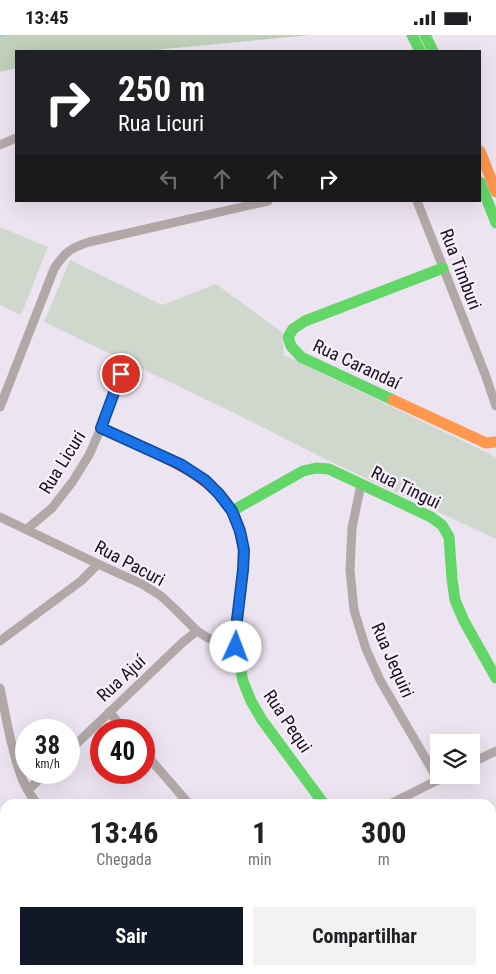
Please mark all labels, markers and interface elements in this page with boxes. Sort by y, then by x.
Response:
text: 13:45 [25,6,69,29]
text: 250 m [118,69,205,110]
icon: right [35,70,100,135]
text: Rua Licuri [118,111,204,136]
icon: left [155,165,183,193]
icon: ahead [208,165,236,193]
icon: ahead [261,165,289,193]
icon: right [314,165,342,193]
street label: Rua Timburi [436,226,486,312]
street label: Rua Carandaí [310,335,405,394]
pin [100,353,142,395]
icon: arrive [107,360,135,388]
street label: Rua Licuri [34,427,90,497]
street label: Rua Tingui [368,461,444,513]
street label: Rua Pacuri [91,536,169,590]
street label: Rua Jequiri [367,619,419,701]
position arrow [209,620,261,672]
street label: Rua Ajuí [92,650,150,706]
street label: Rua Pequi [259,686,317,756]
speed limit sign: 40 [90,719,155,784]
text: 38 [35,731,60,760]
map controls [430,734,480,784]
button: layers [430,734,480,784]
text: km/h [35,757,60,771]
text: 13:46 [90,815,158,850]
text: 1 [252,815,267,850]
text: 300 [361,815,406,850]
text: Chegada [96,850,152,869]
text: min [248,850,271,869]
text: m [378,850,390,869]
button: Sair [20,907,243,965]
button: Compartilhar [253,907,476,965]

